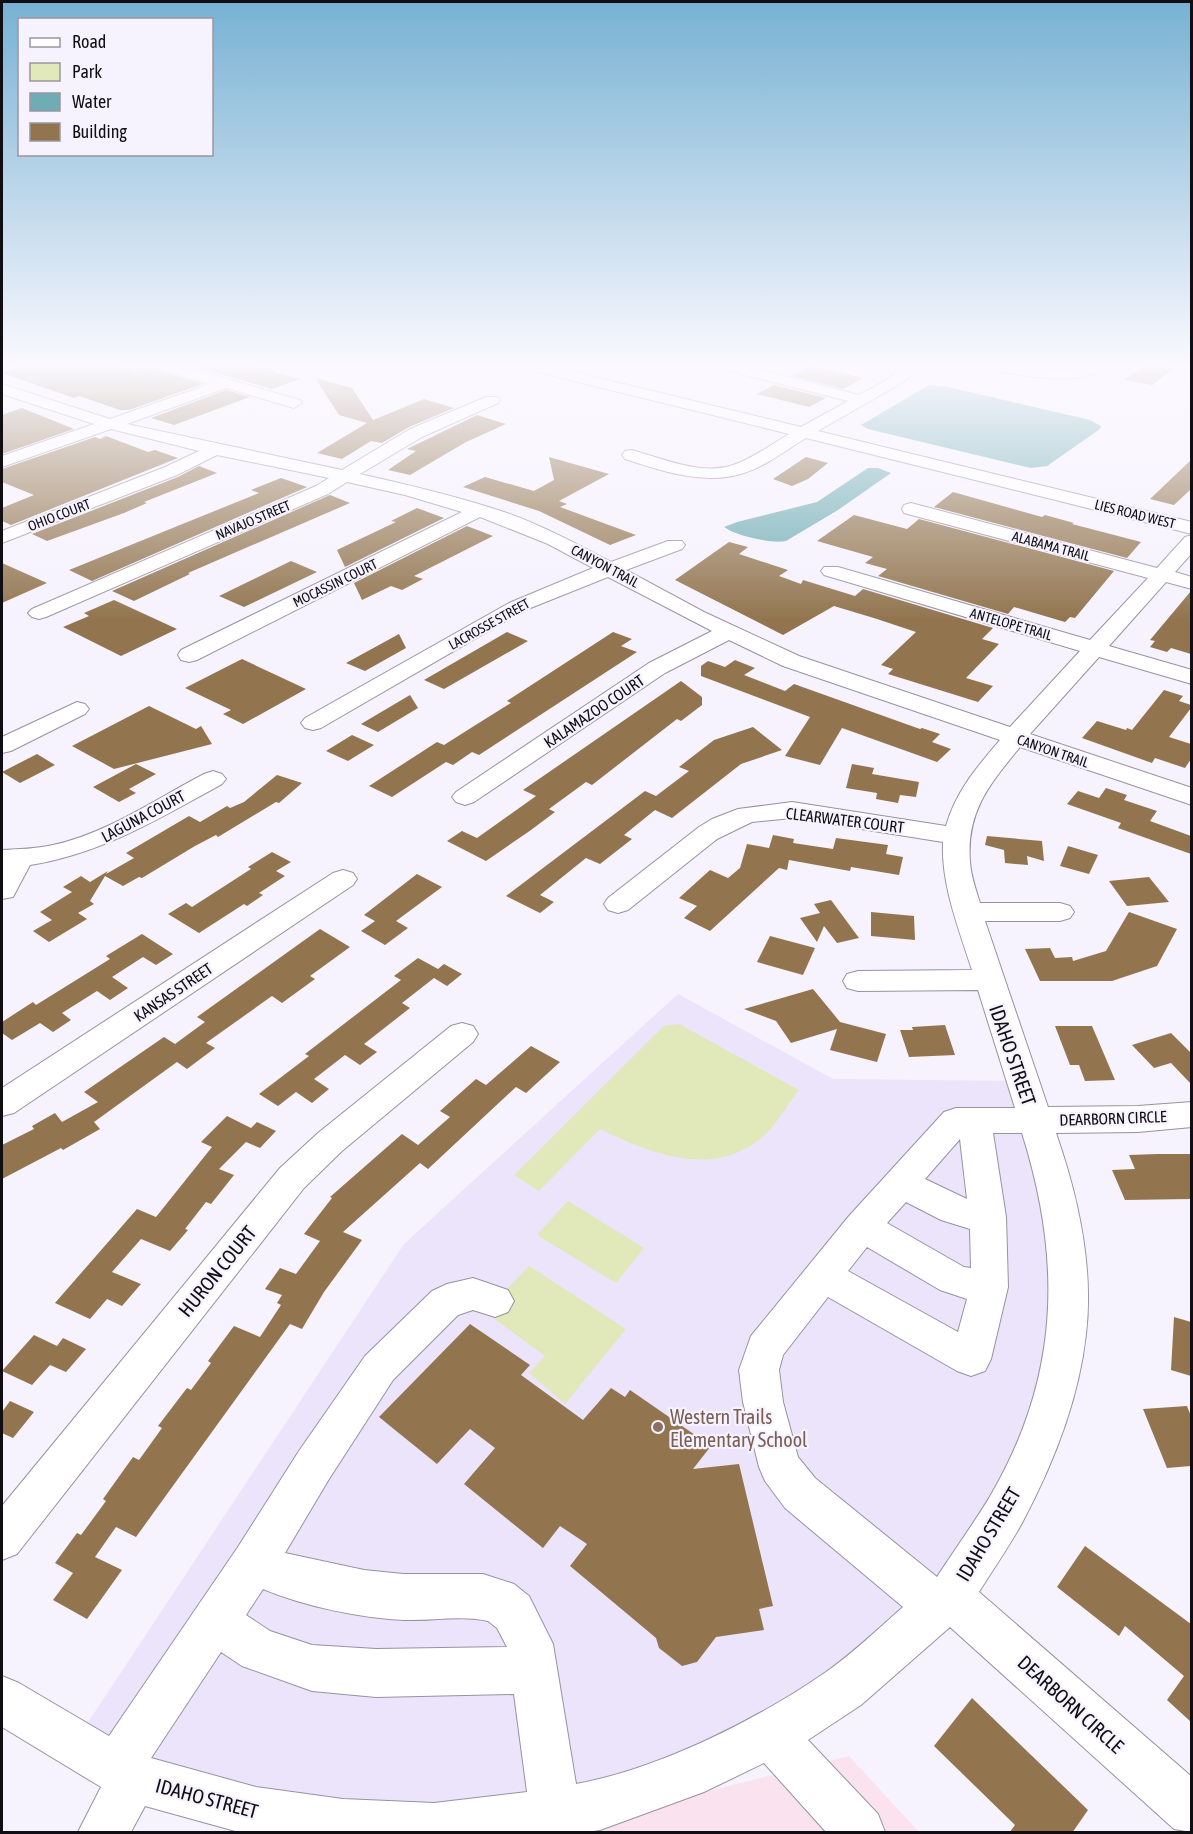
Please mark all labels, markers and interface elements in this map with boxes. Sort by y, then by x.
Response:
legend [18,18,213,156]
text: Road [72,31,106,52]
text: Park [72,61,102,82]
text: Water [72,91,112,112]
text: Building [72,121,127,142]
street label: OHIO COURT [26,496,92,534]
street label: LIES ROAD WEST [1093,496,1177,532]
street label: NAVAJO STREET [213,497,293,543]
street label: ALABAMA TRAIL [1010,528,1092,564]
street label: CANYON TRAIL [568,541,642,591]
street label: MOCASSIN COURT [290,556,380,610]
street label: LACROSSE STREET [446,595,532,653]
street label: ANTELOPE TRAIL [968,605,1054,643]
street label: KALAMAZOO COURT [540,671,648,751]
street label: CANYON TRAIL [1015,731,1091,771]
street label: LAGUNA COURT [98,786,188,846]
street label: CLEARWATER COURT [785,804,905,836]
street label: KANSAS STREET [130,959,216,1025]
street label: IDAHO STREET [985,1002,1041,1109]
street label: DEARBORN CIRCLE [1059,1107,1167,1129]
street label: HURON COURT [173,1221,261,1321]
place label: Western Trails Elementary School [670,1405,808,1451]
marker: Western Trails Elementary School [651,1420,665,1434]
street label: IDAHO STREET [951,1483,1025,1585]
street label: DEARBORN CIRCLE [1013,1650,1129,1758]
street label: IDAHO STREET [153,1773,261,1823]

